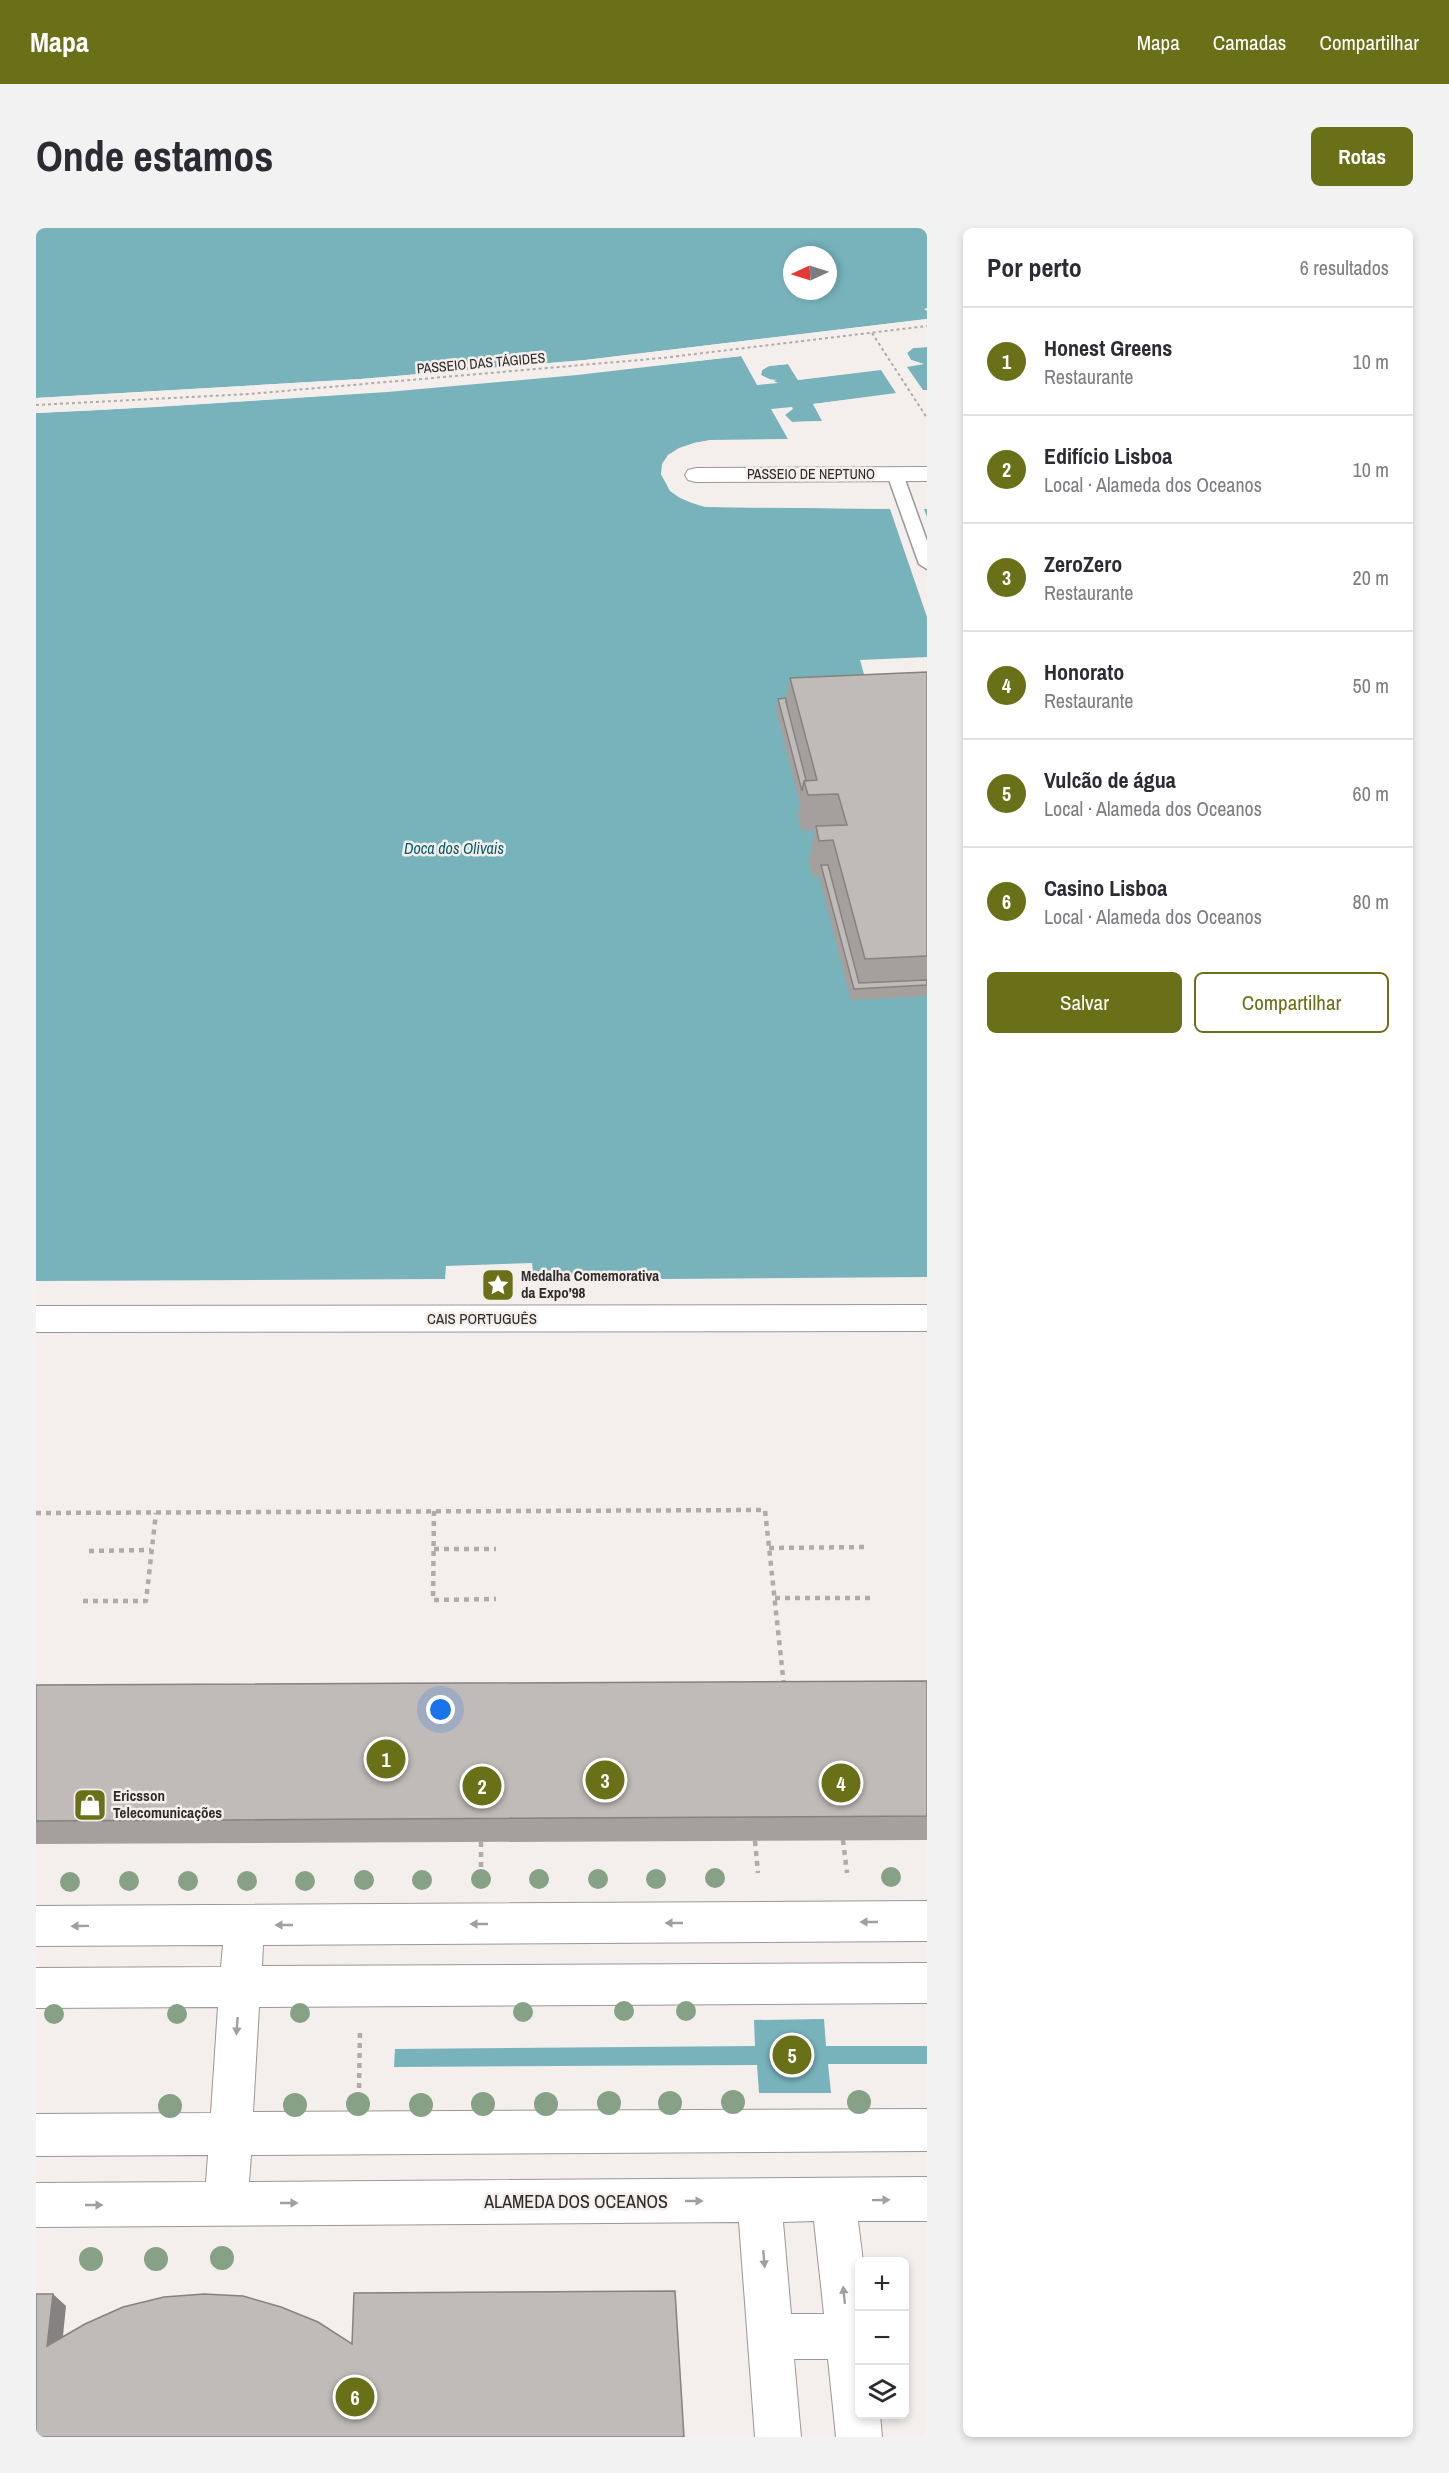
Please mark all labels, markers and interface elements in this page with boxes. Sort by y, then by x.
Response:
text: Mapa [30,23,89,61]
text: Mapa [1137,28,1180,57]
text: Camadas [1213,28,1286,57]
text: Compartilhar [1319,28,1419,57]
button: Rotas [1311,127,1413,186]
text: Onde estamos [36,128,273,184]
north arrow [783,246,837,300]
text: Por perto [987,250,1082,285]
text: 6 resultados [1300,254,1389,281]
text: Honest Greens [1044,333,1172,363]
street label: PASSEIO DAS TÁGIDES [416,348,546,378]
text: 1 [1002,348,1011,375]
text: 10 m [1353,348,1389,375]
text: Restaurante [1044,363,1133,390]
text: Edifício Lisboa [1044,441,1172,471]
text: 2 [1002,456,1011,483]
text: 10 m [1353,456,1389,483]
street label: PASSEIO DE NEPTUNO [747,465,875,483]
text: Local · Alameda dos Oceanos [1044,471,1262,498]
text: ZeroZero [1044,549,1122,579]
text: 3 [1002,564,1011,591]
text: 20 m [1353,564,1389,591]
text: Restaurante [1044,579,1133,606]
text: Honorato [1044,657,1124,687]
text: 4 [1002,672,1011,699]
text: 50 m [1353,672,1389,699]
text: Restaurante [1044,687,1133,714]
text: Vulcão de água [1044,765,1176,795]
text: 5 [1002,780,1011,807]
text: 60 m [1353,780,1389,807]
text: Local · Alameda dos Oceanos [1044,795,1262,822]
water label: Doca dos Olivais [404,837,504,859]
text: Casino Lisboa [1044,873,1167,903]
text: 6 [1002,888,1011,915]
text: 80 m [1353,888,1389,915]
text: Local · Alameda dos Oceanos [1044,903,1262,930]
button: Salvar [987,972,1182,1033]
button: Compartilhar [1194,972,1389,1033]
place label: Medalha Comemorativa da Expo'98 [521,1265,659,1303]
place icon: Medalha Comemorativa da Expo'98 [480,1267,516,1303]
street label: CAIS PORTUGUÊS [427,1308,537,1329]
your location [426,1695,455,1724]
pin: 1 [366,1736,406,1781]
pin: 3 [586,1758,624,1802]
pin: 4 [822,1760,860,1806]
pin: 2 [462,1764,502,1808]
place label: Ericsson Telecomunicações [113,1785,222,1823]
shop icon: Ericsson Telecomunicações [72,1787,108,1823]
one-way arrow [859,1917,878,1926]
one-way arrow [664,1918,683,1928]
one-way arrow [469,1919,488,1929]
one-way arrow [274,1920,293,1930]
one-way arrow [70,1921,89,1931]
one-way arrow [233,2016,242,2035]
pin: 5 [772,2032,812,2078]
street label: ALAMEDA DOS OCEANOS [483,2189,668,2214]
one-way arrow [871,2195,890,2205]
one-way arrow [685,2196,704,2206]
one-way arrow [280,2199,299,2208]
one-way arrow [85,2200,104,2210]
one-way arrow [759,2250,769,2269]
map controls [855,2257,909,2419]
button: + [855,2257,909,2311]
one-way arrow [839,2286,849,2305]
button: − [855,2311,909,2365]
button: layers [855,2365,909,2419]
pin: 6 [336,2374,374,2420]

